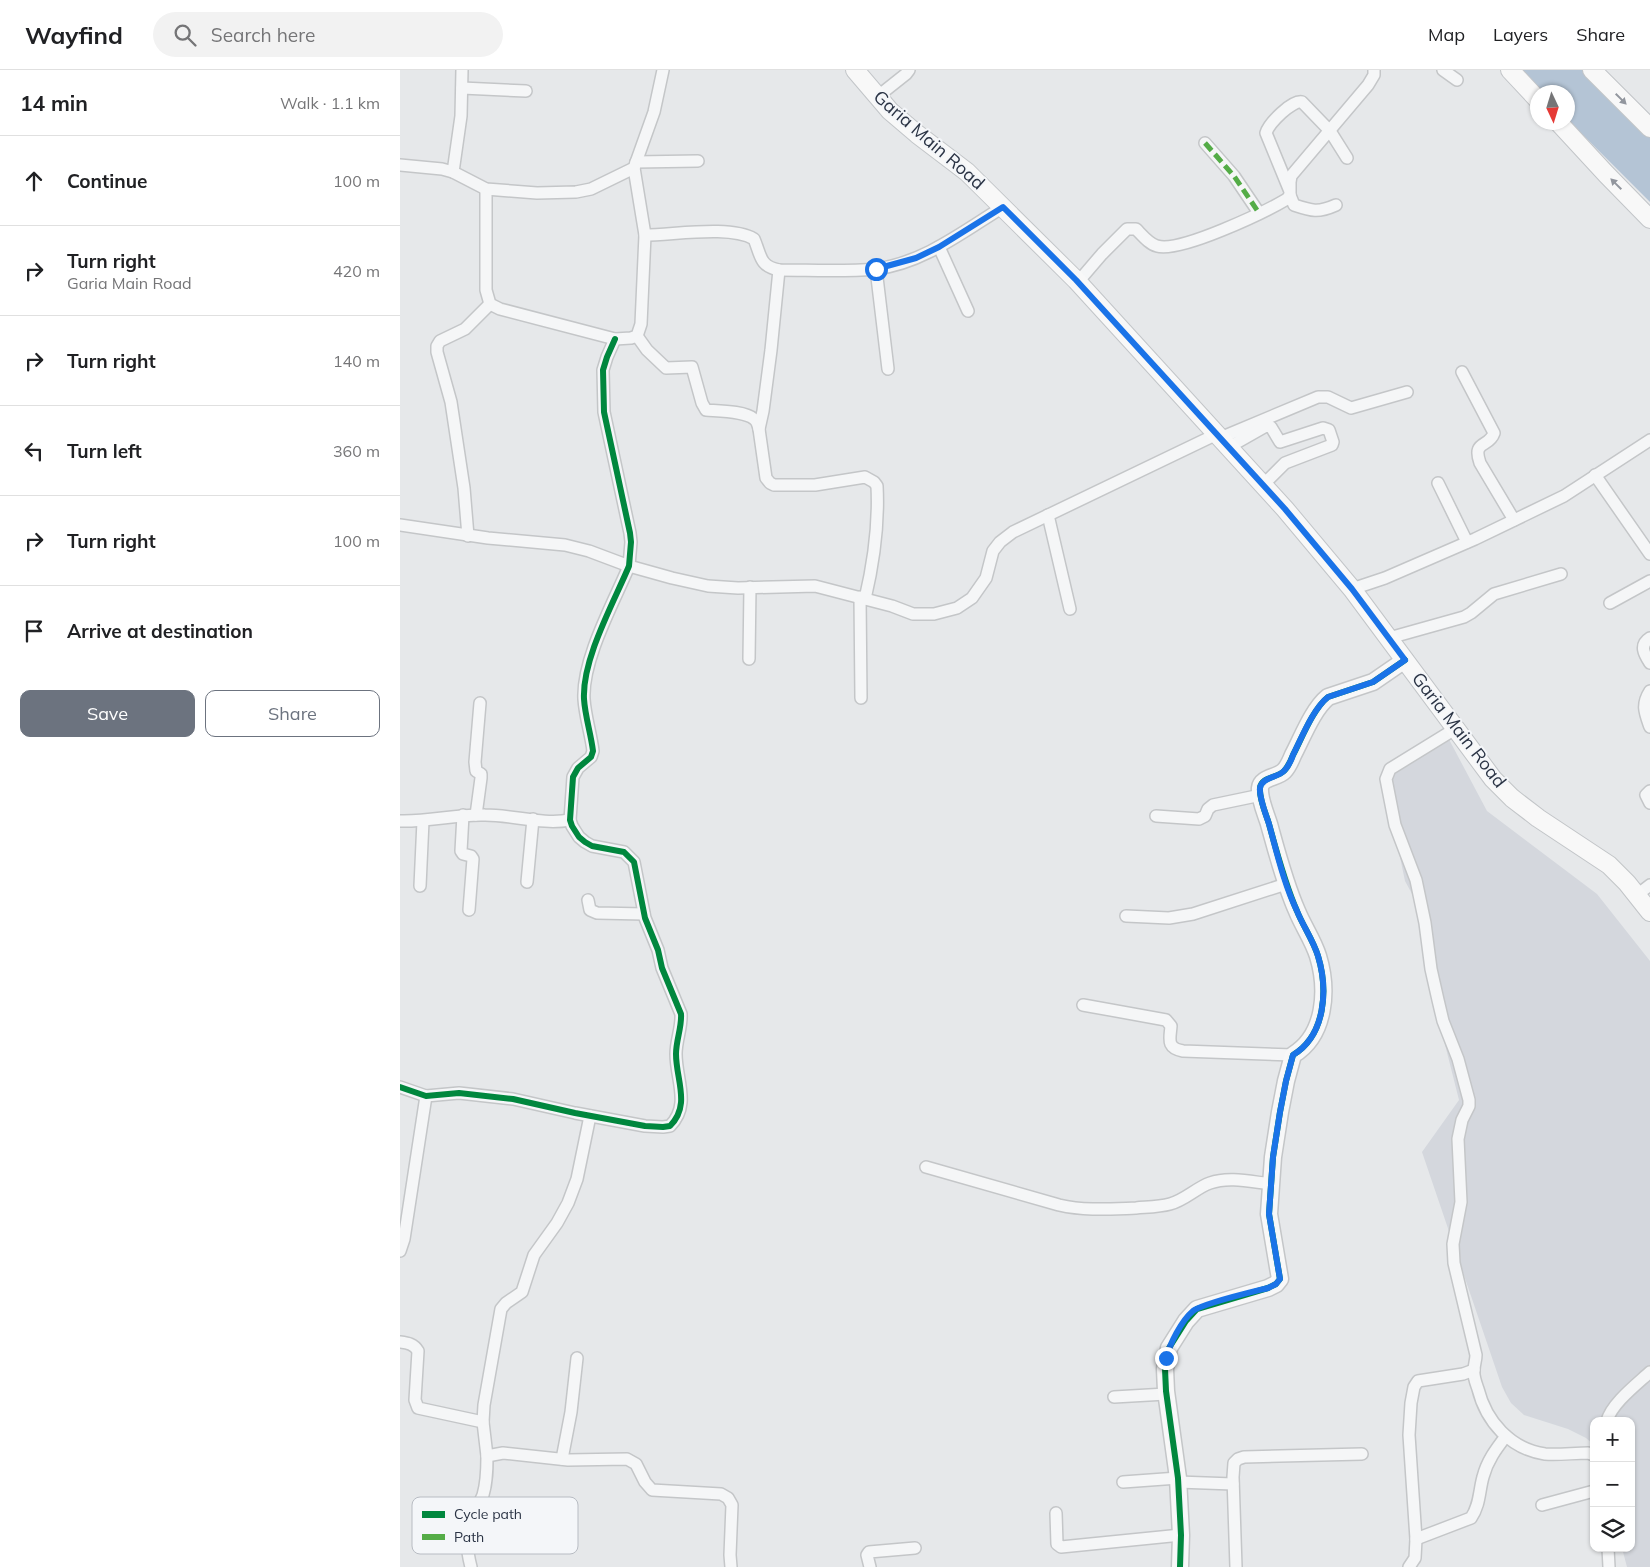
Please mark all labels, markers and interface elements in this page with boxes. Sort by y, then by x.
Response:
search box [153,12,503,57]
text: Wayfind [25,20,123,50]
icon: search [171,21,199,49]
text: Search here [211,23,315,47]
text: Map [1428,23,1465,46]
text: Layers [1493,23,1548,46]
text: Share [1576,23,1625,46]
street label: Garia Main Road [869,85,990,194]
north arrow [1530,85,1575,130]
text: 14 min [20,90,88,116]
text: Walk · 1.1 km [280,93,380,113]
one-way arrow [1615,93,1627,105]
icon: ahead [20,167,48,195]
text: Continue [67,169,147,193]
text: 100 m [333,171,380,191]
one-way arrow [1610,178,1622,190]
text: Turn right [67,249,156,273]
icon: right [20,257,48,285]
route start [865,258,888,281]
text: 420 m [333,261,380,281]
text: Garia Main Road [67,273,192,293]
icon: right [20,347,48,375]
text: Turn right [67,349,156,373]
text: 140 m [333,351,380,371]
icon: left [20,437,48,465]
text: Turn left [67,439,142,463]
text: 360 m [333,441,380,461]
icon: right [20,527,48,555]
text: Turn right [67,529,156,553]
text: 100 m [333,531,380,551]
icon: arrive [20,617,48,645]
text: Arrive at destination [67,619,253,643]
street label: Garia Main Road [1407,667,1512,792]
button: Save [20,690,195,737]
button: Share [205,690,380,737]
route end [1155,1347,1178,1370]
map controls [1590,1417,1635,1552]
button: + [1590,1417,1635,1462]
button: − [1590,1462,1635,1507]
legend [412,1497,578,1554]
text: Cycle path [454,1505,522,1523]
button: layers [1590,1507,1635,1552]
text: Path [454,1528,484,1546]

